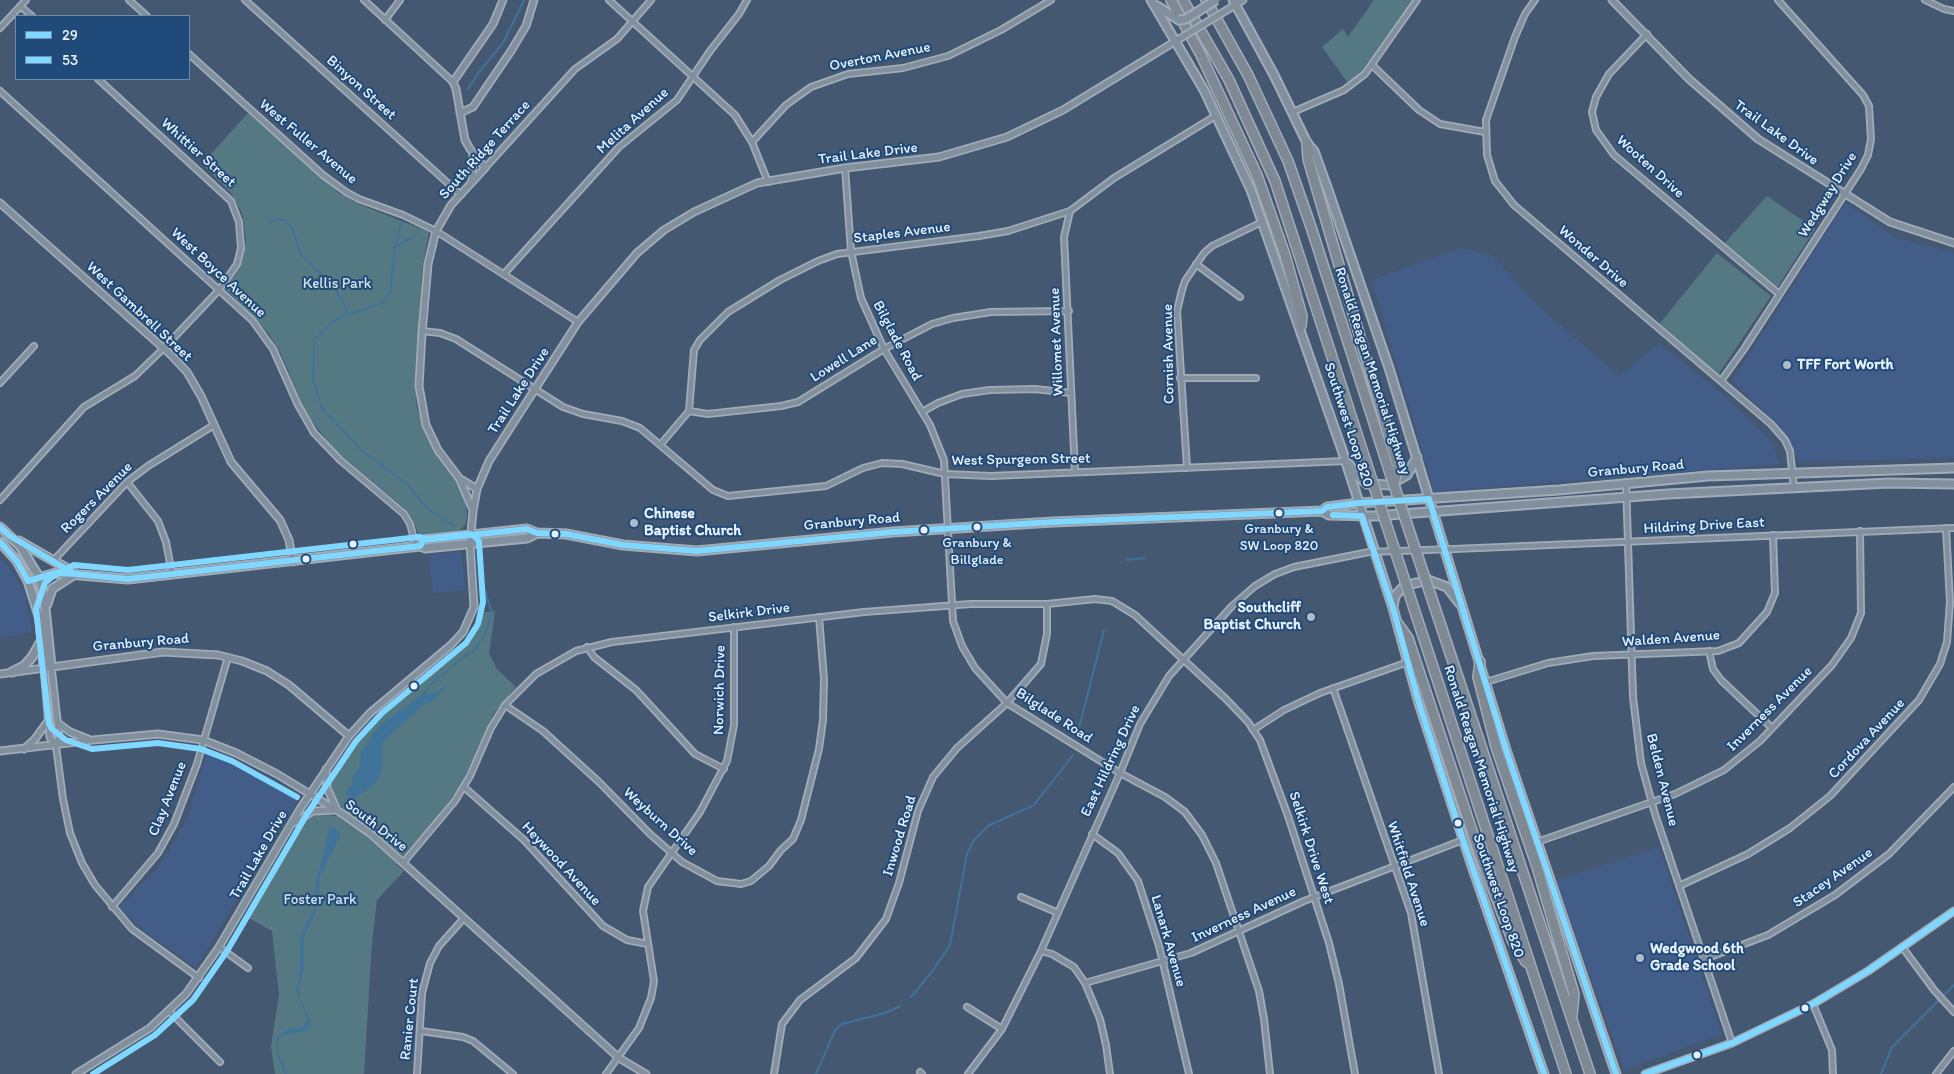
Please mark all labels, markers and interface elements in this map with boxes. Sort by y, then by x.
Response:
legend [15,15,190,80]
text: 29 [62,26,78,44]
street label: Overton Avenue [828,38,932,76]
text: 53 [62,51,78,69]
street label: Binyon Street [322,52,400,124]
street label: Melita Avenue [593,84,673,158]
street label: West Fuller Avenue [255,96,361,188]
street label: Trail Lake Drive [1730,96,1822,170]
street label: South Ridge Terrace [436,97,534,203]
street label: Whittier Street [157,114,239,192]
street label: Wooten Drive [1612,132,1688,202]
street label: Trail Lake Drive [817,139,919,169]
street label: Wedgway Drive [1795,149,1861,241]
street label: Staples Avenue [852,218,952,248]
street label: Wonder Drive [1554,222,1632,292]
street label: West Boyce Avenue [167,224,269,322]
street label: West Gambrell Street [82,258,196,366]
street label: Ronald Reagan Memorial Highway [1330,265,1414,477]
park label: Kellis Park [303,275,371,293]
street label: Willomet Avenue [1046,287,1068,397]
street label: Bilglade Road [868,298,926,384]
street label: Cornish Avenue [1159,304,1179,404]
street label: Lowell Lane [807,331,881,387]
street label: Trail Lake Drive [484,344,554,438]
place label: TFF Fort Worth [1797,356,1894,374]
marker: TFF Fort Worth [1781,359,1793,371]
street label: Southwest Loop 820 [1319,360,1377,490]
street label: West Spurgeon Street [951,450,1091,470]
street label: Granbury Road [1587,456,1685,482]
street label: Rogers Avenue [57,458,137,538]
place label: Chinese Baptist Church [644,505,741,540]
marker: Granbury & SW Loop 820 [1274,508,1284,518]
street label: Granbury Road [803,509,901,535]
street label: Hildring Drive East [1643,514,1765,538]
marker: Chinese Baptist Church [628,517,640,529]
place label: Granbury & SW Loop 820 [1240,521,1318,554]
marker: Granbury & Billglade [972,522,982,532]
unlabelled marker [919,525,929,535]
unlabelled marker [550,529,560,539]
place label: Granbury & Billglade [942,535,1012,568]
unlabelled marker [348,539,358,549]
unlabelled marker [301,554,311,564]
street label: Selkirk Drive [707,599,791,627]
place label: Southcliff Baptist Church [1204,599,1301,634]
marker: Southcliff Baptist Church [1305,611,1317,623]
street label: Walden Avenue [1621,627,1721,651]
street label: Granbury Road [92,630,190,656]
street label: Norwich Drive [710,645,730,735]
street label: Ronald Reagan Memorial Highway [1439,663,1523,875]
street label: Inverness Avenue [1724,663,1816,755]
unlabelled marker [409,681,419,691]
street label: Bilglade Road [1012,684,1096,748]
street label: Cordova Avenue [1825,695,1909,783]
street label: East Hildring Drive [1077,702,1145,820]
street label: Belden Avenue [1642,732,1682,828]
street label: Clay Avenue [145,759,191,839]
street label: Weyburn Drive [619,784,701,860]
street label: Selkirk Drive West [1284,789,1338,907]
street label: Inwood Road [879,793,921,879]
street label: South Drive [341,796,411,856]
street label: Trail Lake Drive [226,807,292,903]
street label: Heywood Avenue [517,818,605,910]
unlabelled marker [1453,818,1463,828]
street label: Whitfield Avenue [1382,819,1434,929]
street label: Southwest Loop 820 [1468,831,1528,961]
street label: Stacey Avenue [1790,844,1876,912]
street label: Inverness Avenue [1189,883,1299,947]
park label: Foster Park [283,891,357,909]
street label: Lanark Avenue [1146,893,1190,989]
place label: Wedgwood 6th Grade School [1650,940,1744,975]
marker: Wedgwood 6th Grade School [1634,952,1646,964]
street label: Ranier Court [397,977,423,1061]
unlabelled marker [1800,1003,1810,1013]
unlabelled marker [1692,1050,1702,1060]

